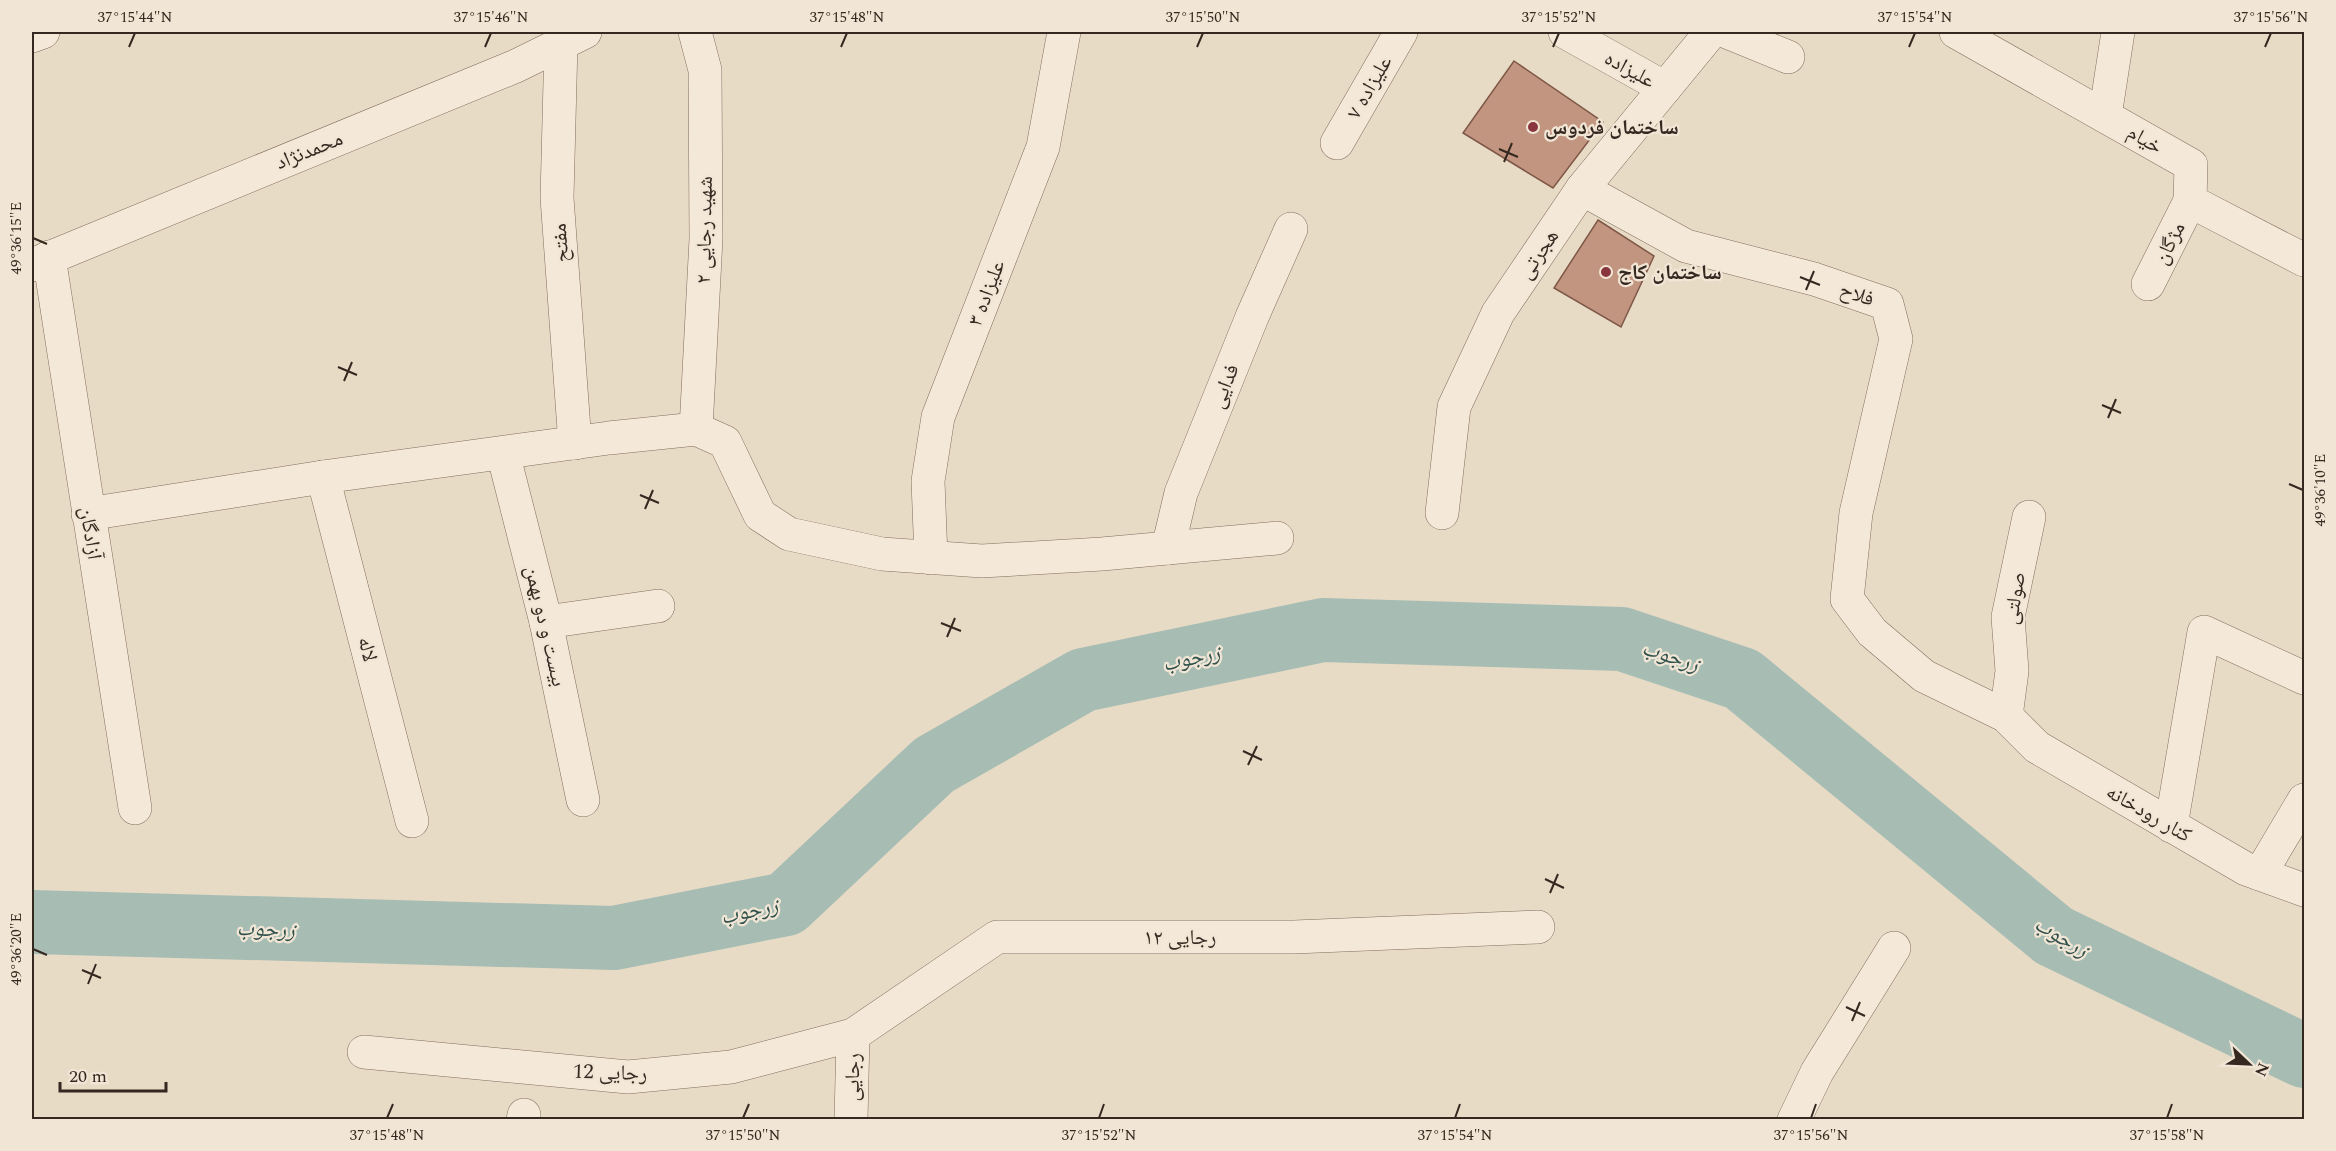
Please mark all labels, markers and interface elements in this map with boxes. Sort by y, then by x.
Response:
text: 37°15'44"N [98,6,173,29]
text: 37°15'46"N [454,6,529,29]
text: 37°15'48"N [810,6,885,29]
text: 37°15'50"N [1166,6,1241,29]
text: 37°15'52"N [1522,6,1597,29]
text: 37°15'54"N [1878,6,1953,29]
text: 37°15'56"N [2234,6,2309,29]
street label: علیزاده [1598,43,1661,97]
street label: علیزاده ۷ [1339,49,1401,125]
place label: ساختمان فردوس [1545,112,1679,144]
street label: خیام [2121,117,2168,163]
marker: ساختمان فردوس [1526,120,1540,134]
street label: محمدنژاد [271,123,348,179]
street label: شهید رجایی ۲ [688,176,722,284]
text: 49°36'15"E [5,202,28,274]
street label: مژگان [2146,216,2194,271]
street label: مفتح [544,222,578,264]
street label: هجرتی [1510,223,1567,286]
street label: علیزاده ۳ [960,255,1014,331]
place label: ساختمان کاج [1618,257,1722,289]
marker: ساختمان کاج [1599,265,1613,279]
street label: فلاح [1835,274,1878,316]
street label: فدایی [1202,359,1248,413]
text: 49°36'10"E [2309,454,2332,526]
street label: آزادگان [70,504,110,563]
street label: بیست و دو بهمن [516,563,574,690]
street label: صولتی [1995,570,2035,627]
water label: زرجوب [1638,632,1706,682]
street label: لاله [349,633,386,665]
water label: زرجوب [1159,636,1226,681]
street label: کنار رودخانه [2100,776,2197,851]
water label: زرجوب [717,889,784,934]
water label: زرجوب [2028,908,2097,968]
water label: زرجوب [236,912,298,947]
text: 49°36'20"E [5,913,28,985]
street label: رجایی ۱۲ [1144,922,1216,954]
north arrow [2219,1034,2279,1094]
street label: رجایی [836,1052,870,1102]
scale bar [60,1055,166,1093]
street label: رجایی 12 [572,1056,648,1090]
text: N [2248,1059,2275,1080]
text: 20 m [69,1063,107,1090]
text: 37°15'48"N [350,1124,425,1147]
text: 37°15'50"N [706,1124,781,1147]
text: 37°15'52"N [1062,1124,1137,1147]
text: 37°15'54"N [1418,1124,1493,1147]
text: 37°15'56"N [1774,1124,1849,1147]
text: 37°15'58"N [2130,1124,2205,1147]

